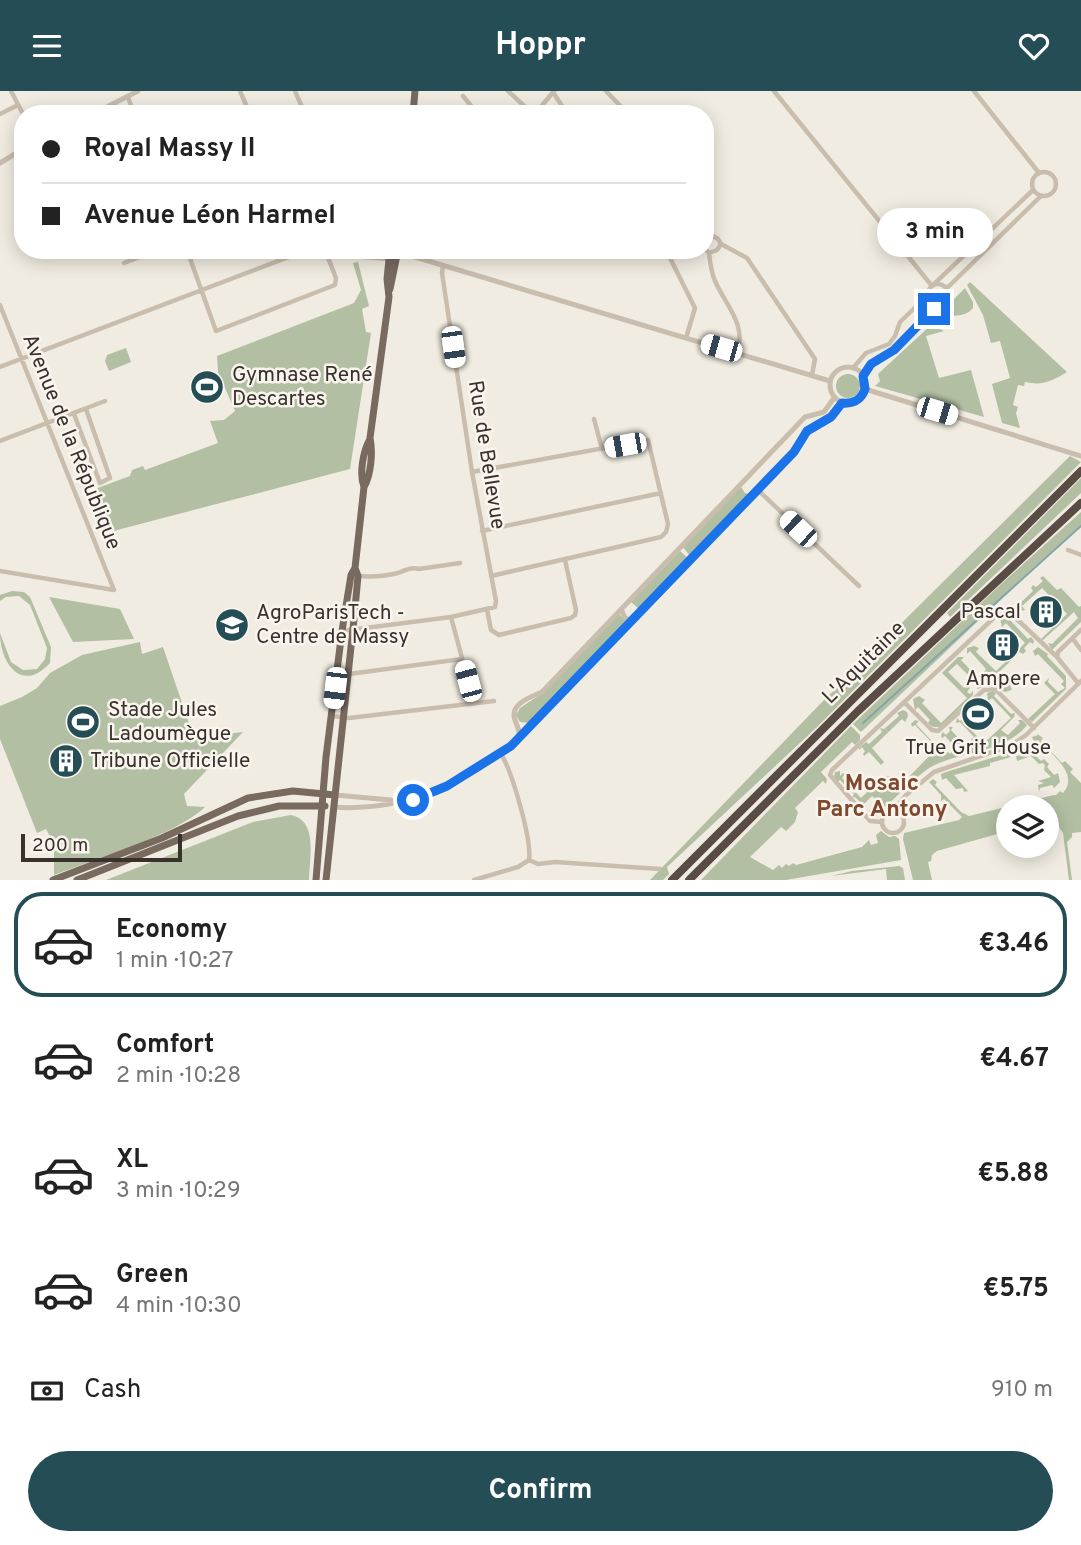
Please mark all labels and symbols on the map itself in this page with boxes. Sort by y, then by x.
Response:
callout: 3 min [876,207,992,257]
route end [918,293,950,325]
car [440,325,467,369]
street label: Avenue de la République [15,330,127,554]
car [698,332,745,364]
place label: Gymnase René Descartes [232,362,373,413]
sports icon: Gymnase René Descartes [188,368,226,406]
street label: Rue de Bellevue [461,379,511,531]
car [914,395,961,427]
car [603,431,648,459]
car [776,507,821,551]
building icon: Pascal [1027,593,1065,631]
place label: Pascal [961,599,1021,626]
place label: AgroParisTech - Centre de Massy [256,600,409,651]
school or university icon: AgroParisTech - Centre de Massy [213,606,251,644]
street label: L'Aquitaine [817,616,911,710]
building icon: Ampere [984,626,1022,664]
car [453,658,484,704]
car [323,666,348,710]
place label: Ampere [966,666,1040,693]
sports icon: True Grit House [959,695,997,733]
place label: Stade Jules Ladoumègue [108,697,231,748]
sports icon: Stade Jules Ladoumègue [64,703,102,741]
place label: True Grit House [905,735,1051,762]
building icon: Tribune Officielle [47,742,85,780]
place label: Tribune Officielle [90,748,250,775]
district label: Mosaic Parc Antony [816,770,948,825]
route start [397,784,429,816]
scale bar [21,831,182,863]

